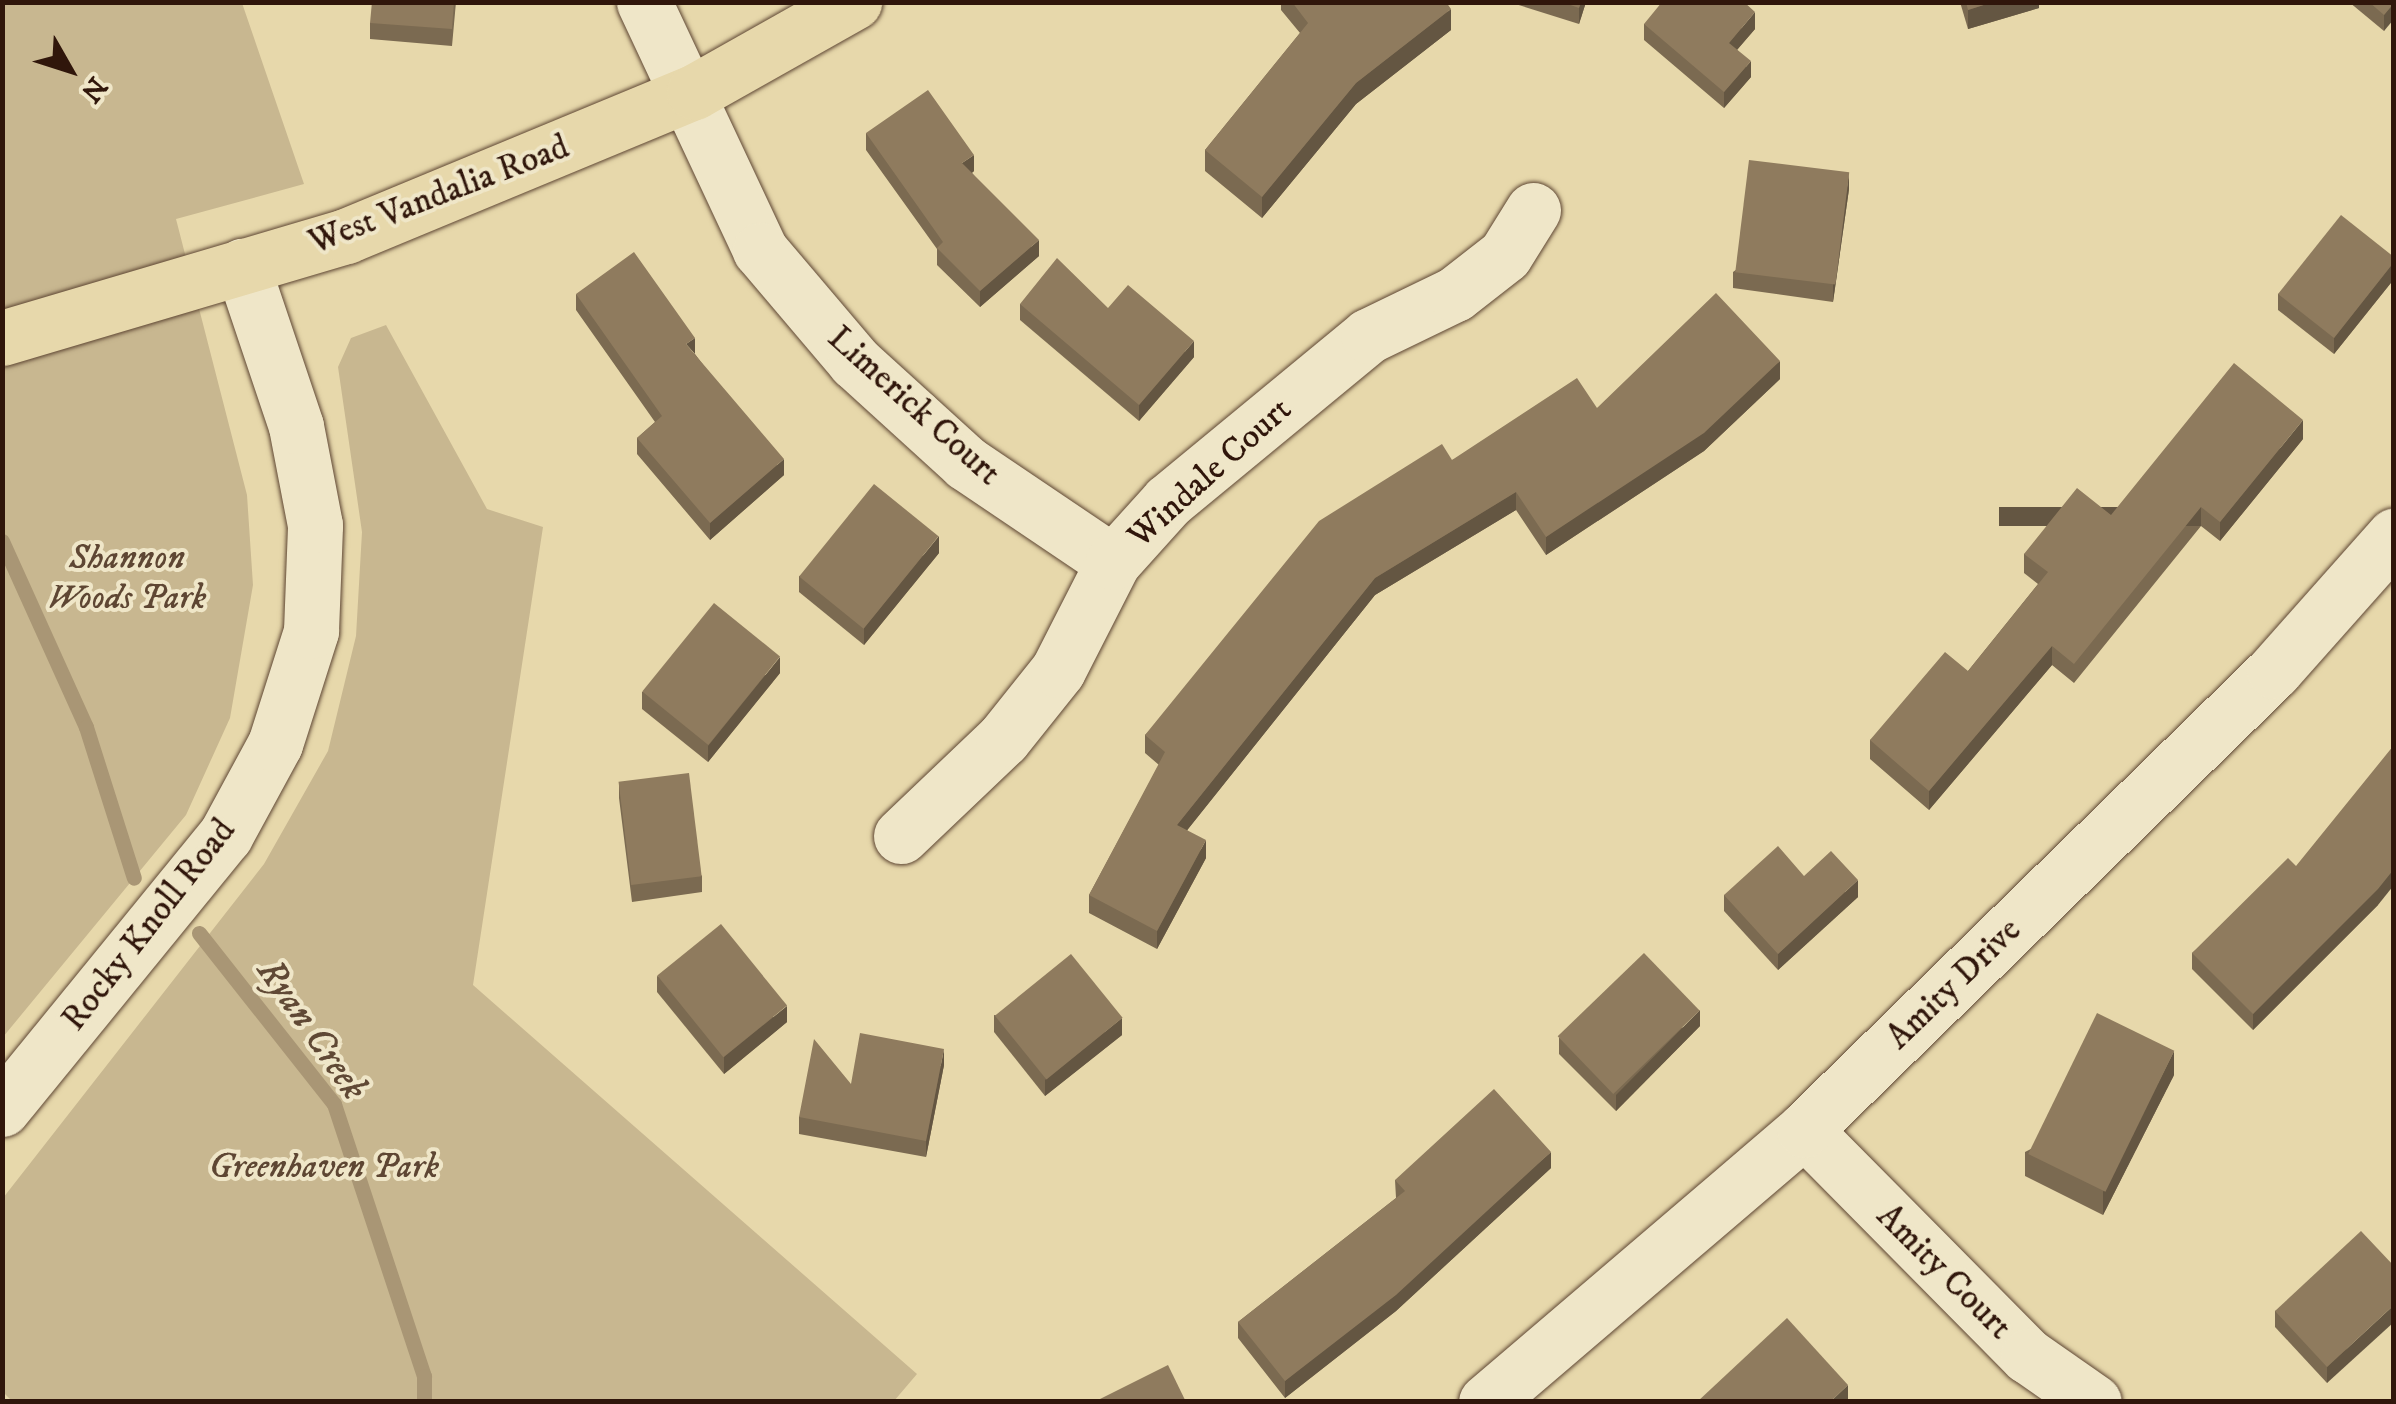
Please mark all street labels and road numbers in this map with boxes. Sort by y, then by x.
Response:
street label: West Vandalia Road [303,126,575,264]
street label: Limerick Court [819,317,1009,495]
street label: Windale Court [1120,389,1300,557]
street label: Rocky Knoll Road [53,811,245,1039]
street label: Amity Drive [1878,910,2030,1058]
street label: Amity Court [1868,1196,2020,1348]

